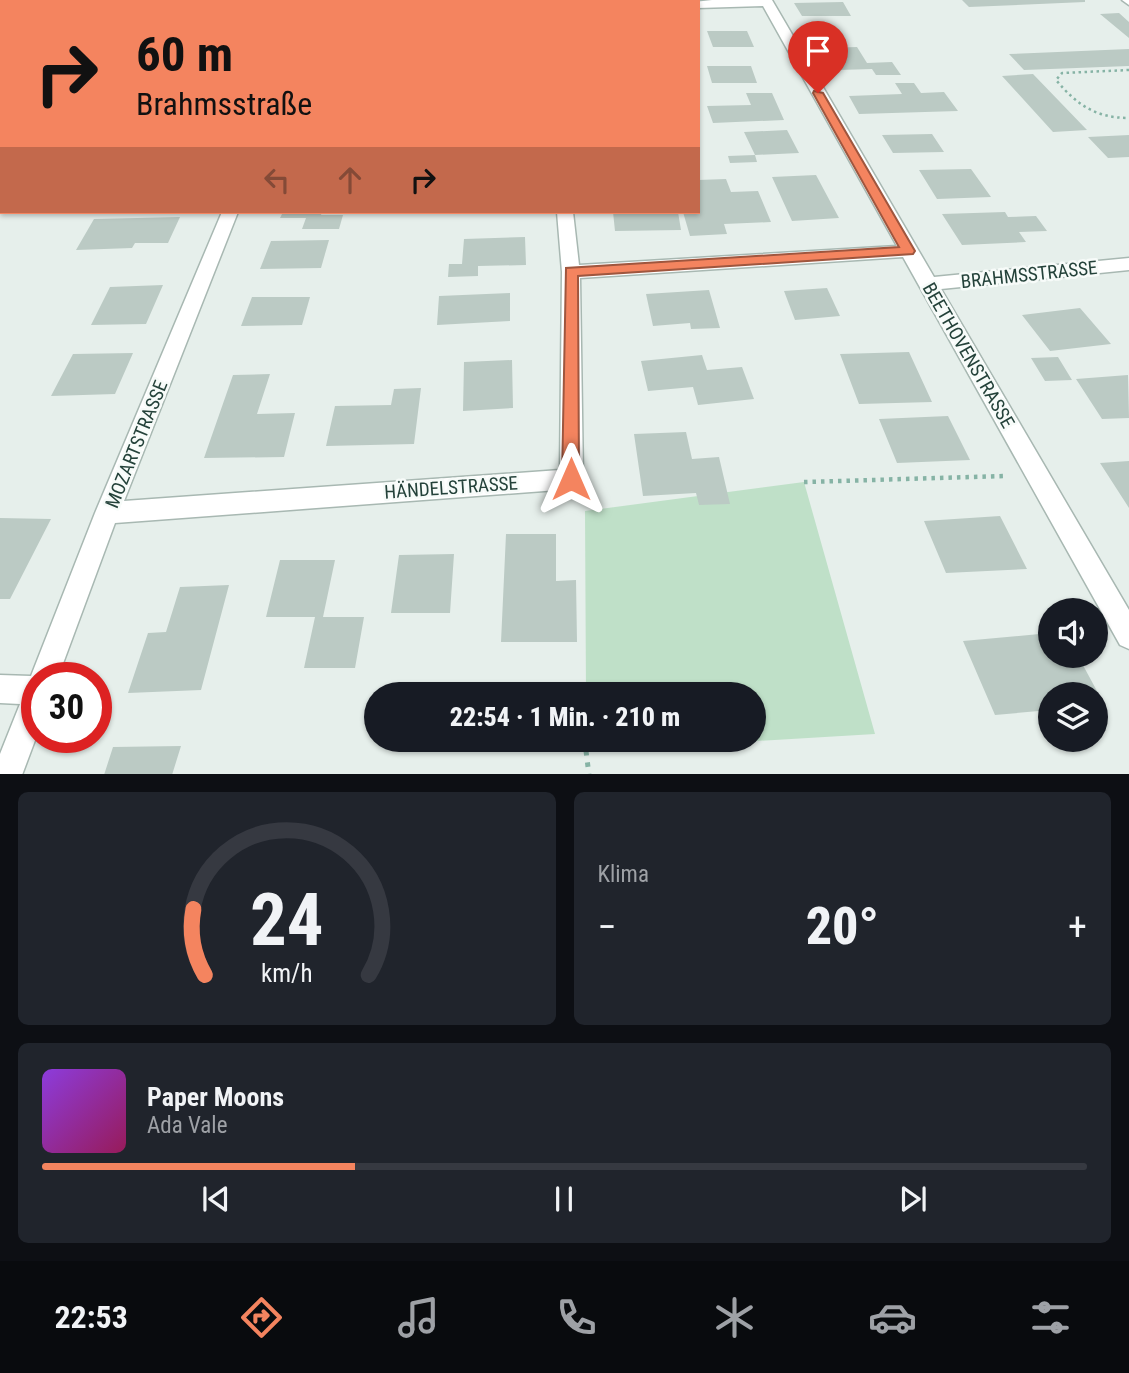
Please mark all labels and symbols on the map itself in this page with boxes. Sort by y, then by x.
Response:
pin [788,21,848,93]
street label: BRAHMSSTRASSE [960,256,1099,293]
street label: BEETHOVENSTRASSE [918,278,1020,432]
street label: MOZARTSTRASSE [100,377,173,511]
position arrow [534,442,608,516]
street label: HÄNDELSTRASSE [383,471,519,504]
speed limit sign: 30 [21,662,112,753]

